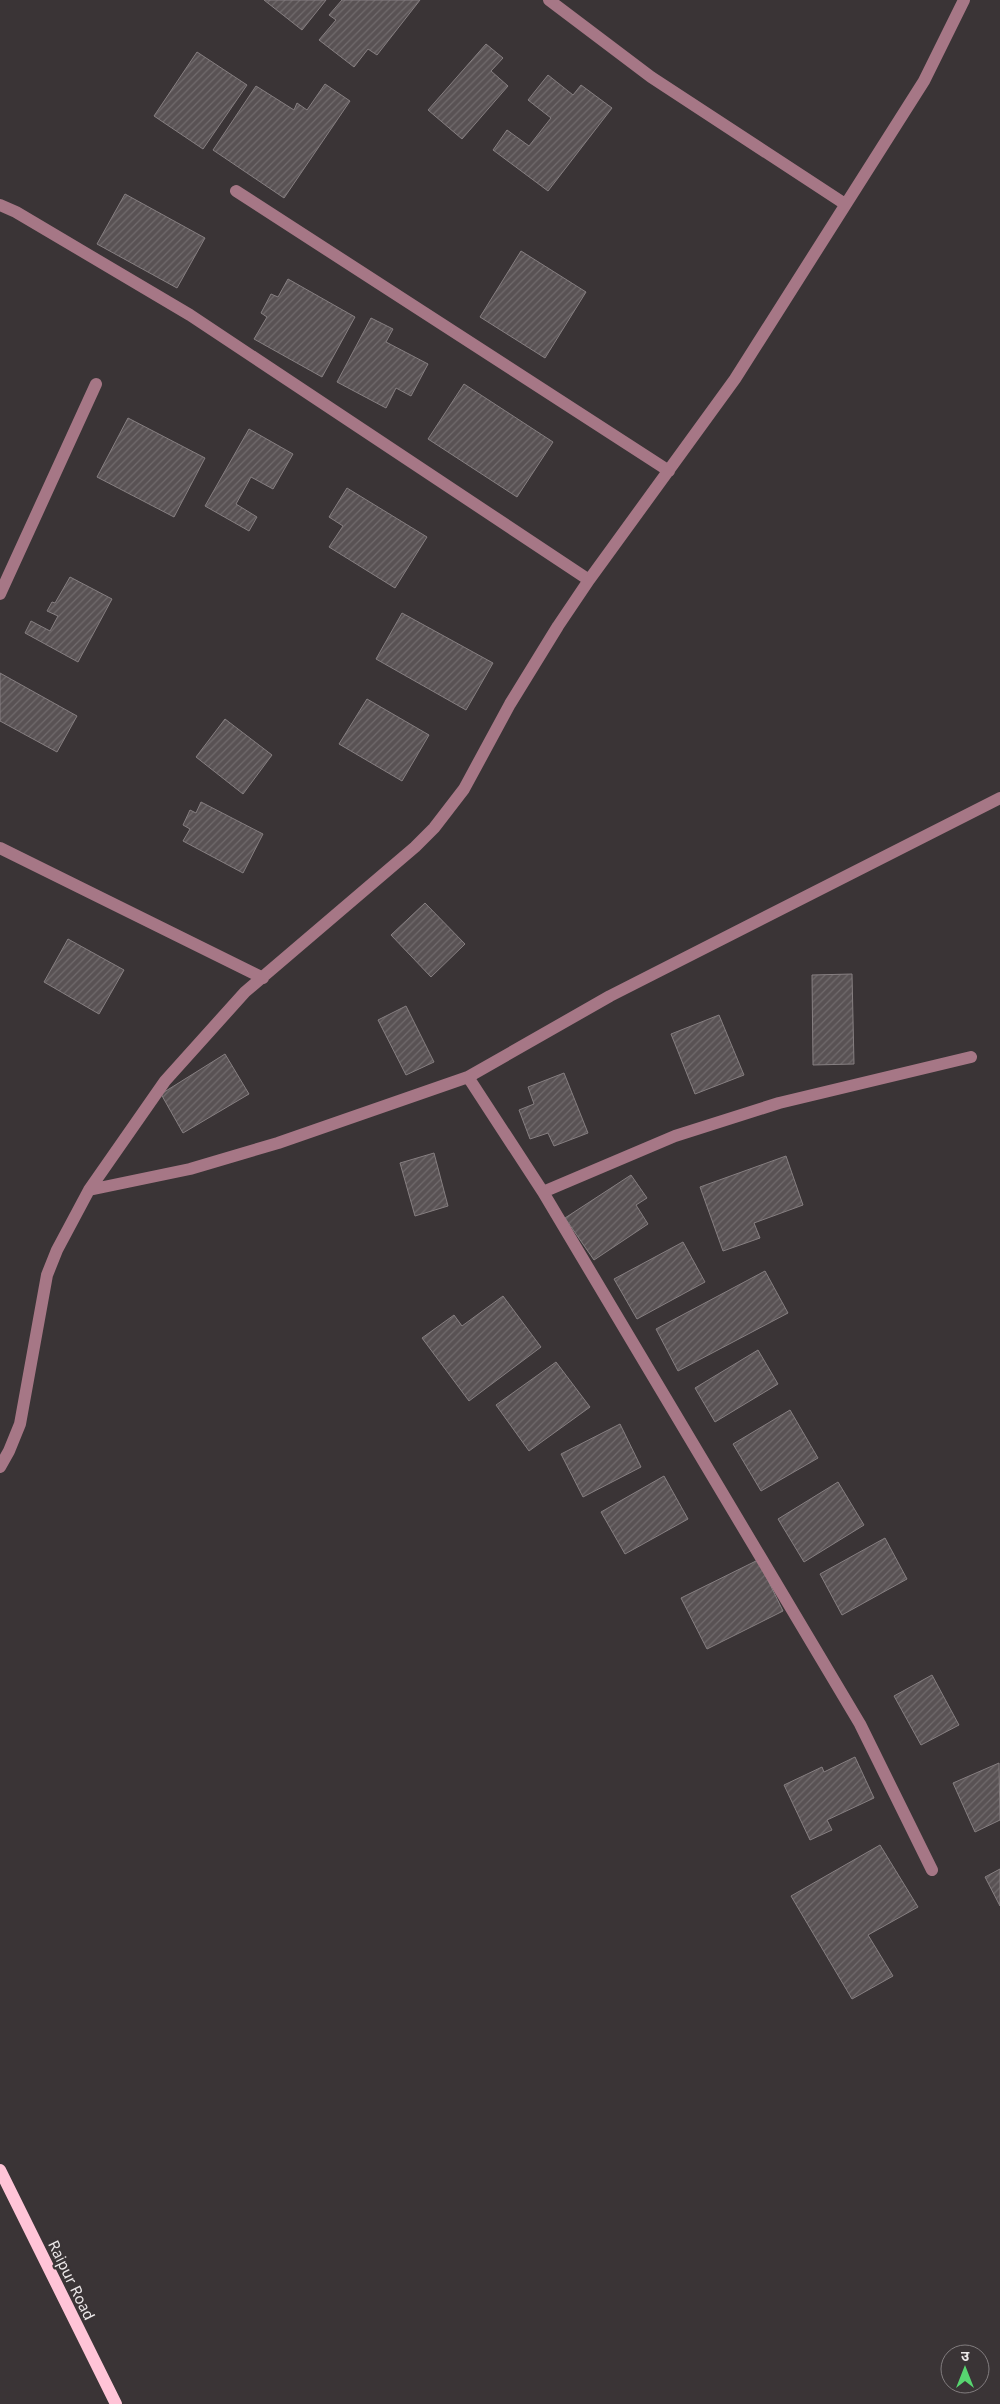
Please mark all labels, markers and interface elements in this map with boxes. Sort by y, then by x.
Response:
street label: Raipur Road [44,2237,100,2323]
north arrow [940,2344,990,2394]
text: उ [961,2346,970,2365]

